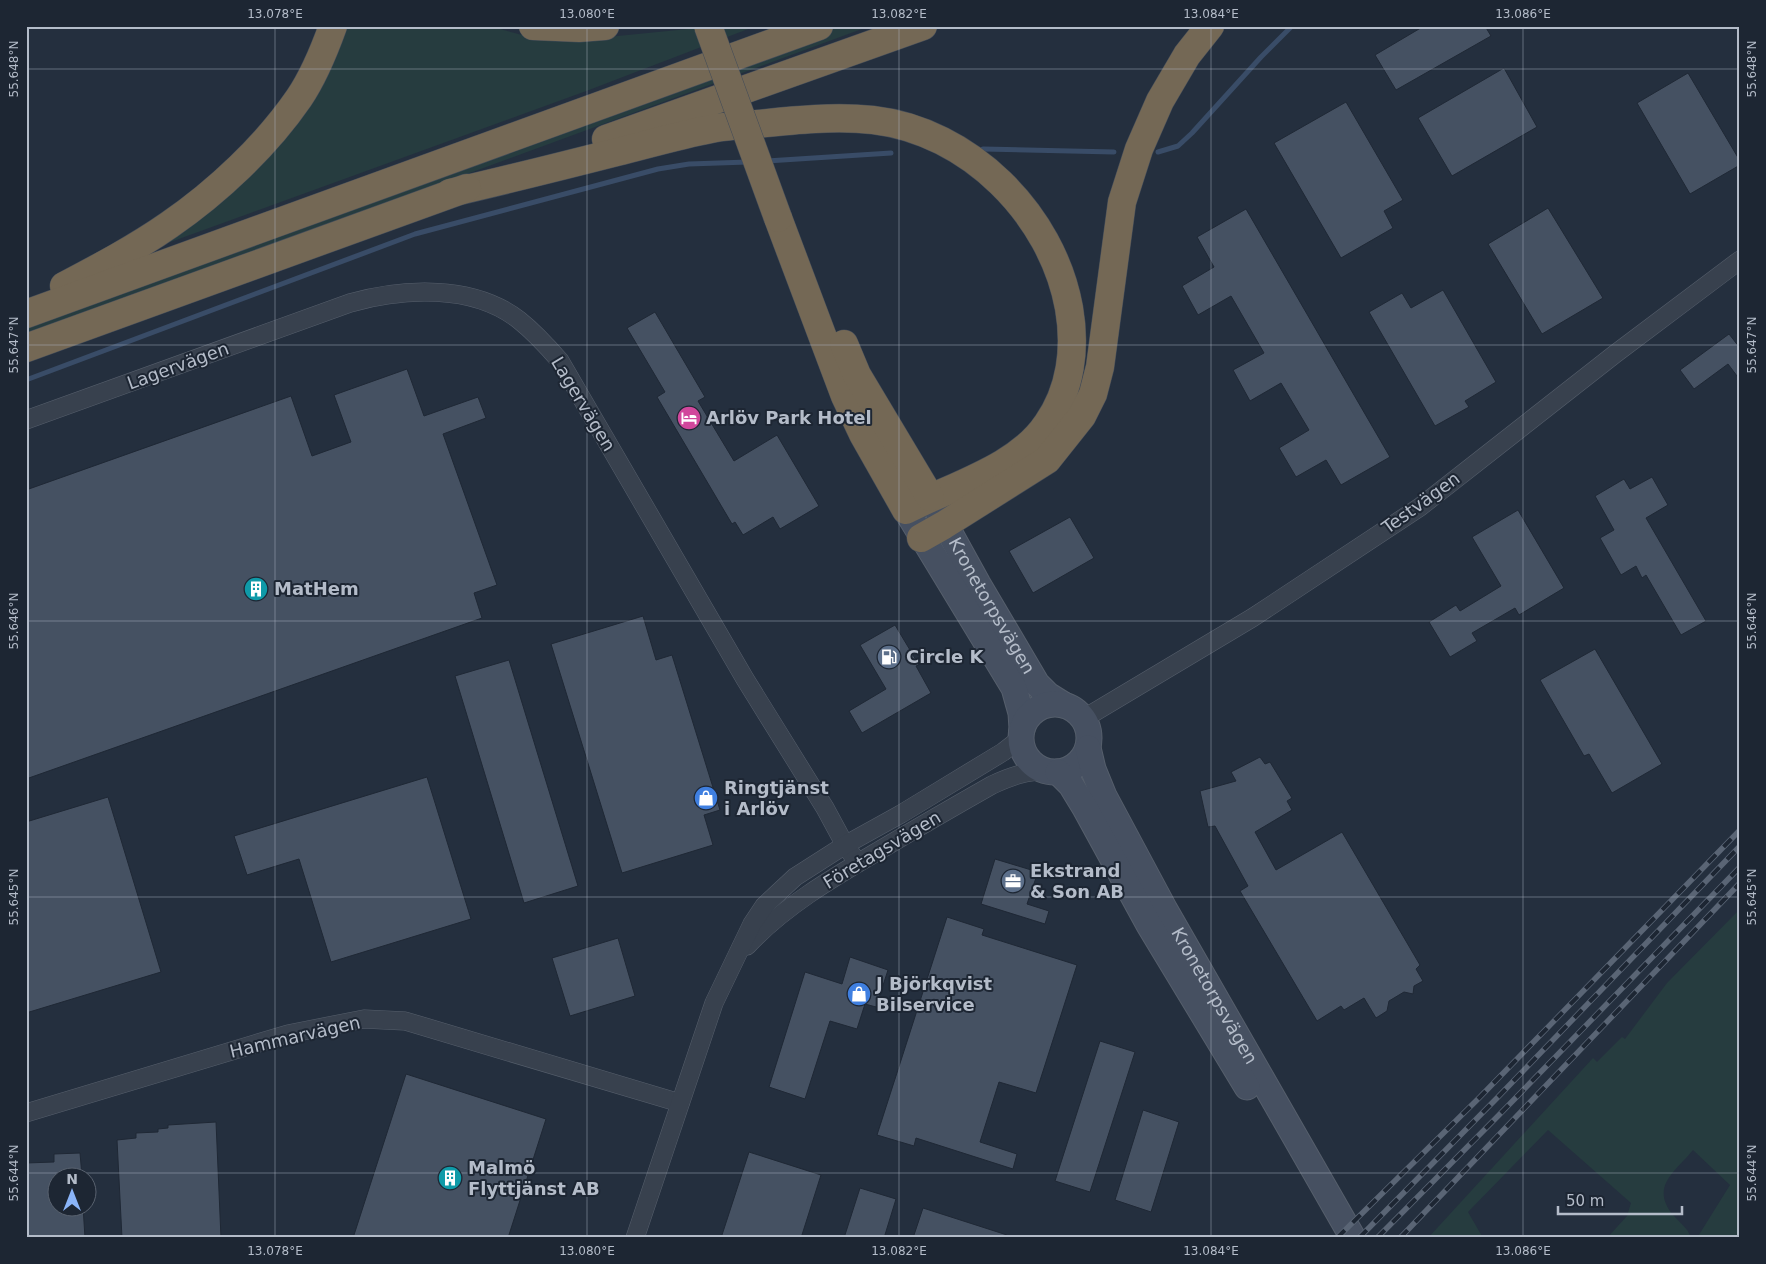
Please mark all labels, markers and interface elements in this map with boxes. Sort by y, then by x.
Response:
text: 13.078°E [247,7,303,21]
text: 13.080°E [559,7,615,21]
text: 13.082°E [871,7,927,21]
text: 13.084°E [1183,7,1239,21]
text: 13.086°E [1495,7,1551,21]
text: 55.648°N [7,41,21,97]
text: 55.648°N [1745,41,1759,97]
text: 55.647°N [7,317,21,373]
text: 55.647°N [1745,317,1759,373]
street label: Lagervägen [124,337,231,394]
street label: Lagervägen [547,353,620,455]
hotel icon: Arlöv Park Hotel [676,405,702,431]
place label: Arlöv Park Hotel [706,407,872,428]
street label: Testvägen [1377,467,1464,538]
street label: Kronetorpsvägen [944,534,1040,678]
building icon: MatHem [243,576,269,602]
place label: MatHem [274,578,359,599]
text: 55.646°N [7,593,21,649]
text: 55.646°N [1745,593,1759,649]
fuel station icon: Circle K [876,644,902,670]
place label: Circle K [906,646,985,667]
place label: Ringtjänst i Arlöv [724,777,829,819]
shop icon: Ringtjänst i Arlöv [693,785,719,811]
street label: Företagsvägen [819,806,944,893]
place label: Ekstrand & Son AB [1030,860,1124,902]
office icon: Ekstrand & Son AB [1000,868,1026,894]
text: 55.645°N [7,869,21,925]
text: 55.645°N [1745,869,1759,925]
street label: Kronetorpsvägen [1167,923,1262,1068]
place label: J Björkqvist Bilservice [874,973,993,1015]
shop icon: J Björkqvist Bilservice [846,981,872,1007]
street label: Hammarvägen [227,1011,362,1062]
text: 55.644°N [7,1145,21,1201]
text: 55.644°N [1745,1145,1759,1201]
place label: Malmö Flyttjänst AB [468,1157,600,1199]
building icon: Malmö Flyttjänst AB [437,1165,463,1191]
north arrow [48,1166,98,1216]
text: N [66,1171,78,1187]
scale bar [1558,1184,1682,1216]
text: 50 m [1566,1192,1604,1210]
text: 13.078°E [247,1244,303,1258]
text: 13.080°E [559,1244,615,1258]
text: 13.082°E [871,1244,927,1258]
text: 13.084°E [1183,1244,1239,1258]
text: 13.086°E [1495,1244,1551,1258]

